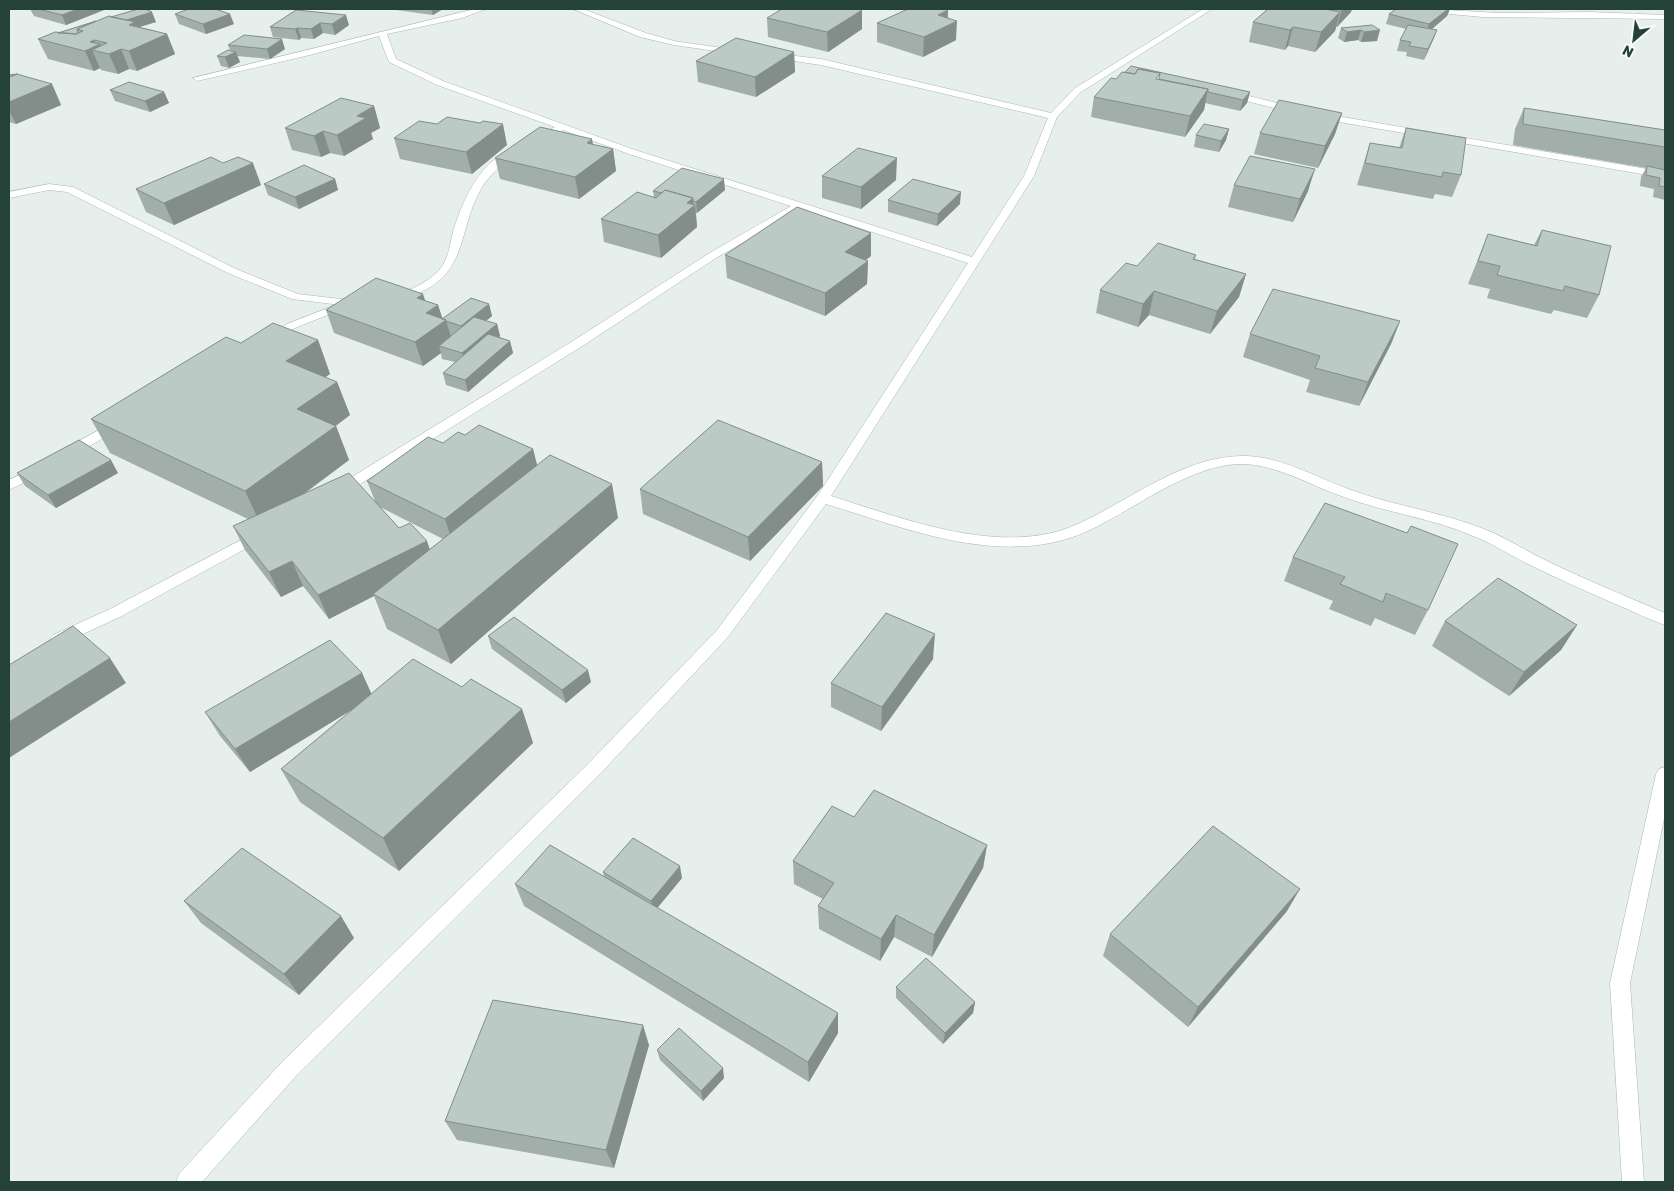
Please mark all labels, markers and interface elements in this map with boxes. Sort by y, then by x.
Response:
north arrow [1609,15,1659,65]
text: N [1620,41,1637,61]

